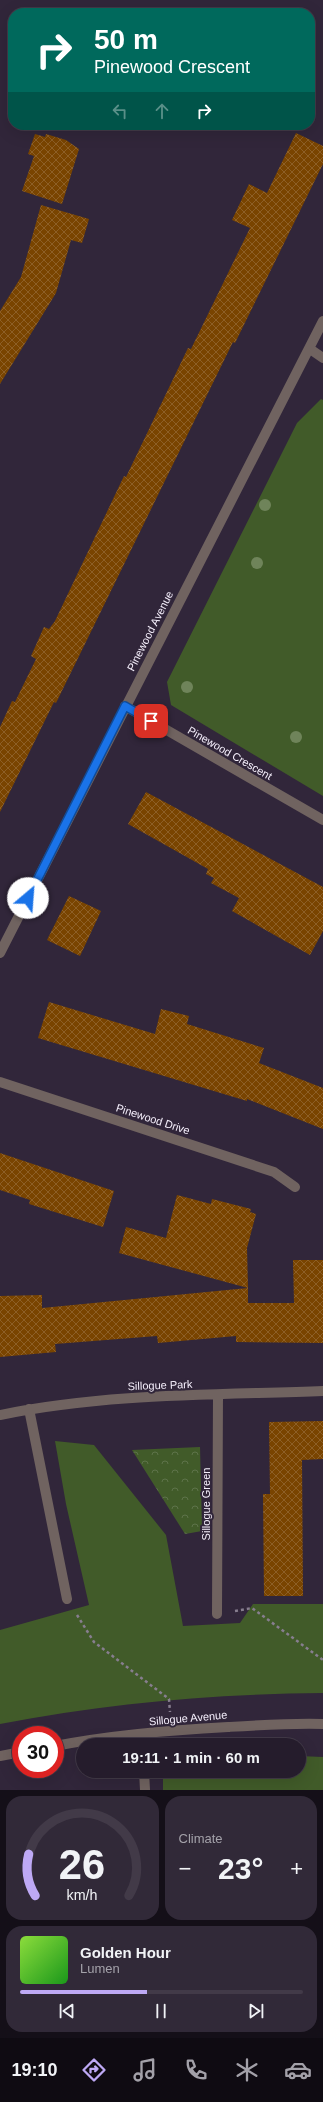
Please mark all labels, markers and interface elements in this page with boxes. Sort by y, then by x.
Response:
icon: right [28,24,80,76]
text: 50 m [94,24,158,55]
text: Pinewood Crescent [94,57,250,77]
icon: left [109,100,131,122]
icon: ahead [151,100,173,122]
icon: right [193,100,215,122]
street label: Pinewood Avenue [125,589,175,673]
pin [134,704,168,738]
icon: arrive [140,710,162,732]
street label: Pinewood Crescent [186,724,274,782]
position arrow [7,877,49,919]
street label: Pinewood Drive [115,1101,191,1137]
street label: Sillogue Park [127,1378,193,1392]
street label: Sillogue Green [200,1468,212,1540]
street label: Sillogue Avenue [148,1709,228,1727]
speed limit sign: 30 [12,1726,64,1778]
text: 19:11 · 1 min · 60 m [122,1749,260,1766]
text: Climate [179,1831,223,1846]
text: 26 [59,1841,105,1888]
text: 23° [218,1852,263,1885]
text: − [179,1856,191,1881]
text: + [290,1856,303,1881]
text: km/h [67,1887,98,1903]
text: Golden Hour [80,1944,171,1961]
text: Lumen [80,1961,120,1976]
icon: previous [56,2000,78,2022]
icon: pause [150,2000,172,2022]
icon: next [245,2000,267,2022]
icon: directions [80,2056,108,2084]
icon: music [131,2056,159,2084]
icon: phone [182,2056,210,2084]
icon: climate [233,2056,261,2084]
icon: car [284,2056,312,2084]
text: 19:10 [11,2060,57,2080]

